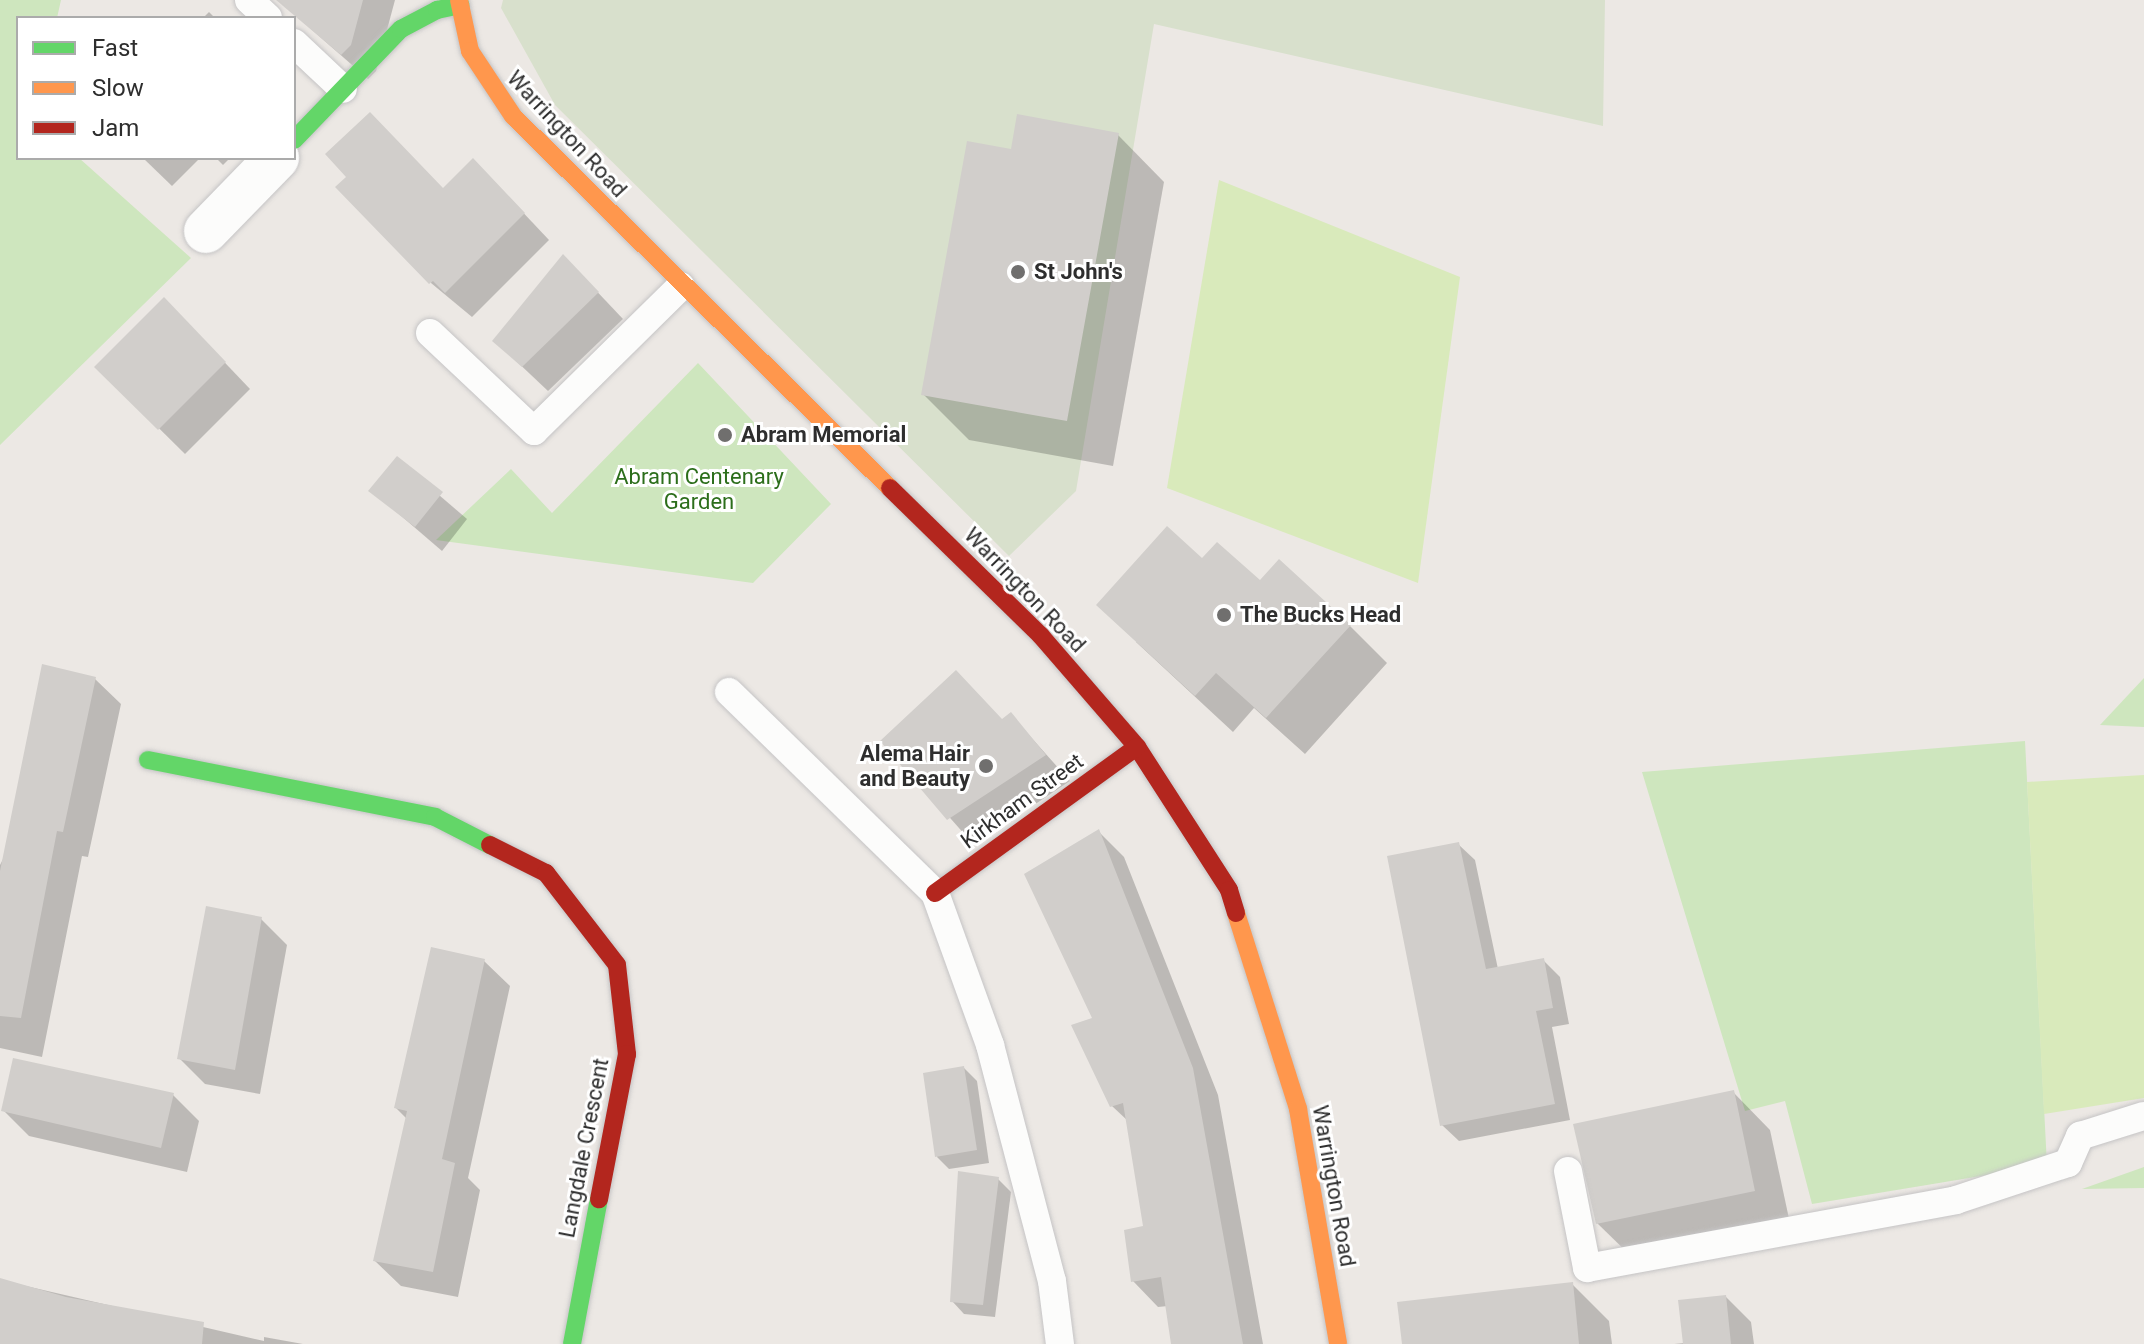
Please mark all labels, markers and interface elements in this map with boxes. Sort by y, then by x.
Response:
legend [16,16,296,160]
text: Fast [92,34,138,62]
street label: Warrington Road [502,65,632,203]
text: Slow [92,74,144,102]
text: Jam [92,114,139,142]
place label: St John's [1034,259,1123,285]
marker: St John's [1009,263,1027,281]
place label: Abram Memorial [741,422,906,448]
marker: Abram Memorial [716,426,734,444]
park label: Abram Centenary Garden [614,463,784,514]
street label: Warrington Road [959,522,1091,658]
place label: The Bucks Head [1240,602,1401,628]
marker: The Bucks Head [1215,606,1233,624]
place label: Alema Hair and Beauty [860,740,970,792]
street label: Kirkham Street [956,748,1088,854]
marker: Alema Hair and Beauty [977,757,995,775]
street label: Langdale Crescent [554,1056,614,1240]
street label: Warrington Road [1307,1103,1361,1269]

